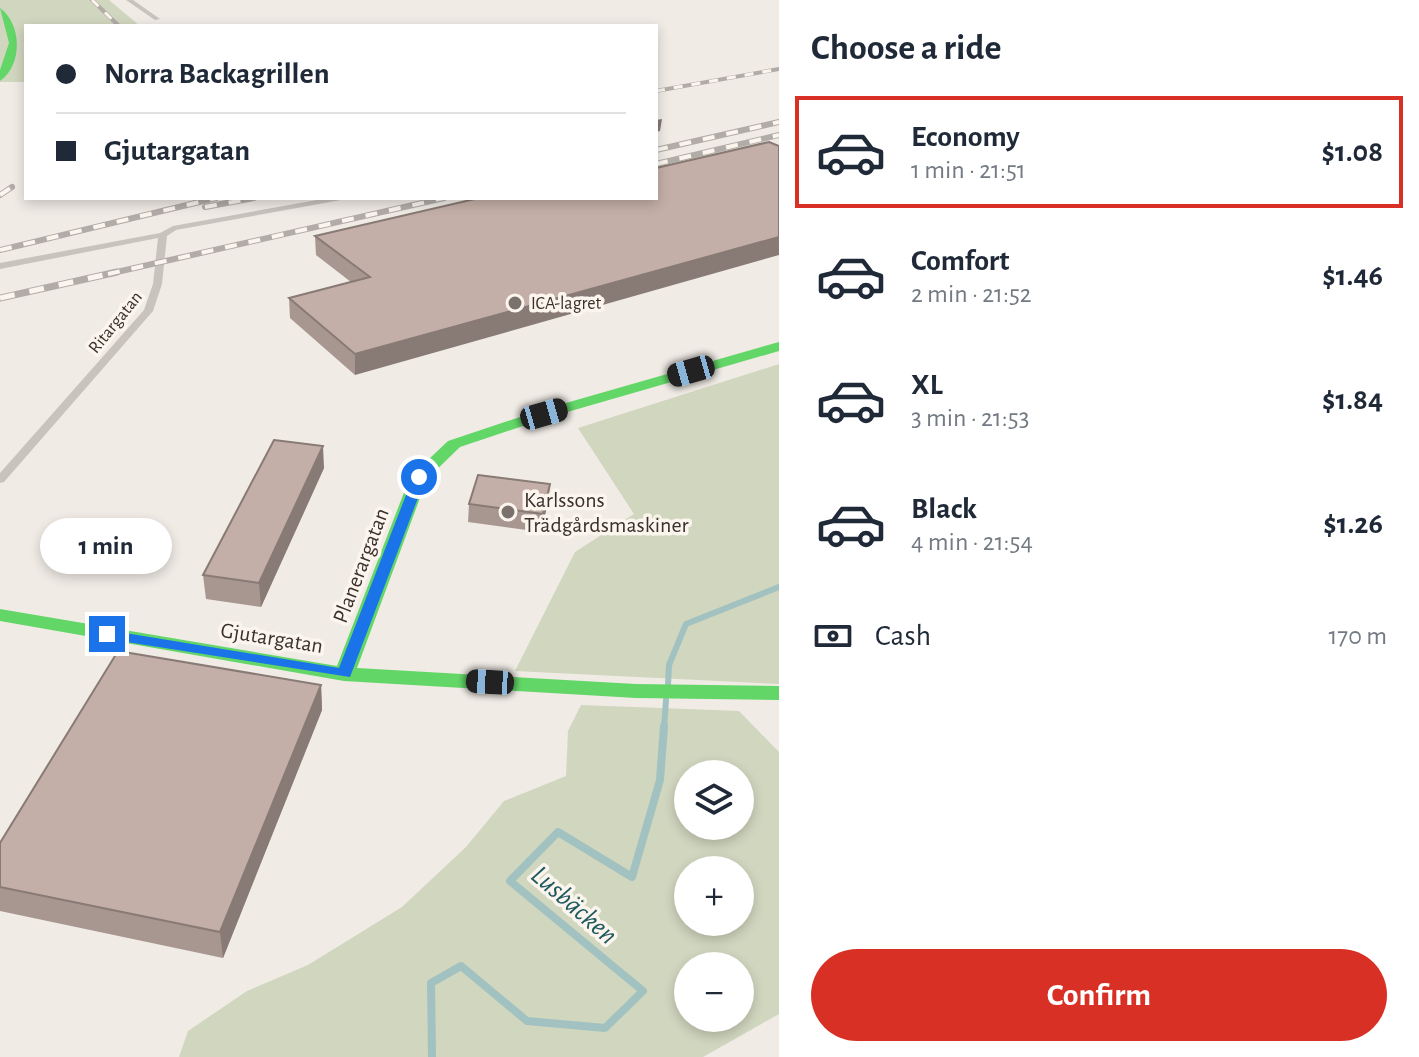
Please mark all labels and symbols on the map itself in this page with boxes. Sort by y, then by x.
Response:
street label: Ritargatan [85,288,146,357]
marker: ICA-lagret [506,294,524,312]
place label: ICA-lagret [531,295,602,313]
car [665,353,717,389]
car [518,396,570,432]
route start [401,459,437,495]
place label: Karlssons Trädgårdsmaskiner [524,489,689,536]
marker: Karlssons Trädgårdsmaskiner [499,503,517,521]
street label: Planerargatan [329,505,393,626]
callout: 1 min [41,518,173,574]
route end [89,616,125,652]
street label: Gjutargatan [219,619,325,657]
car [465,669,515,695]
water label: Lusbäcken [525,861,622,950]

